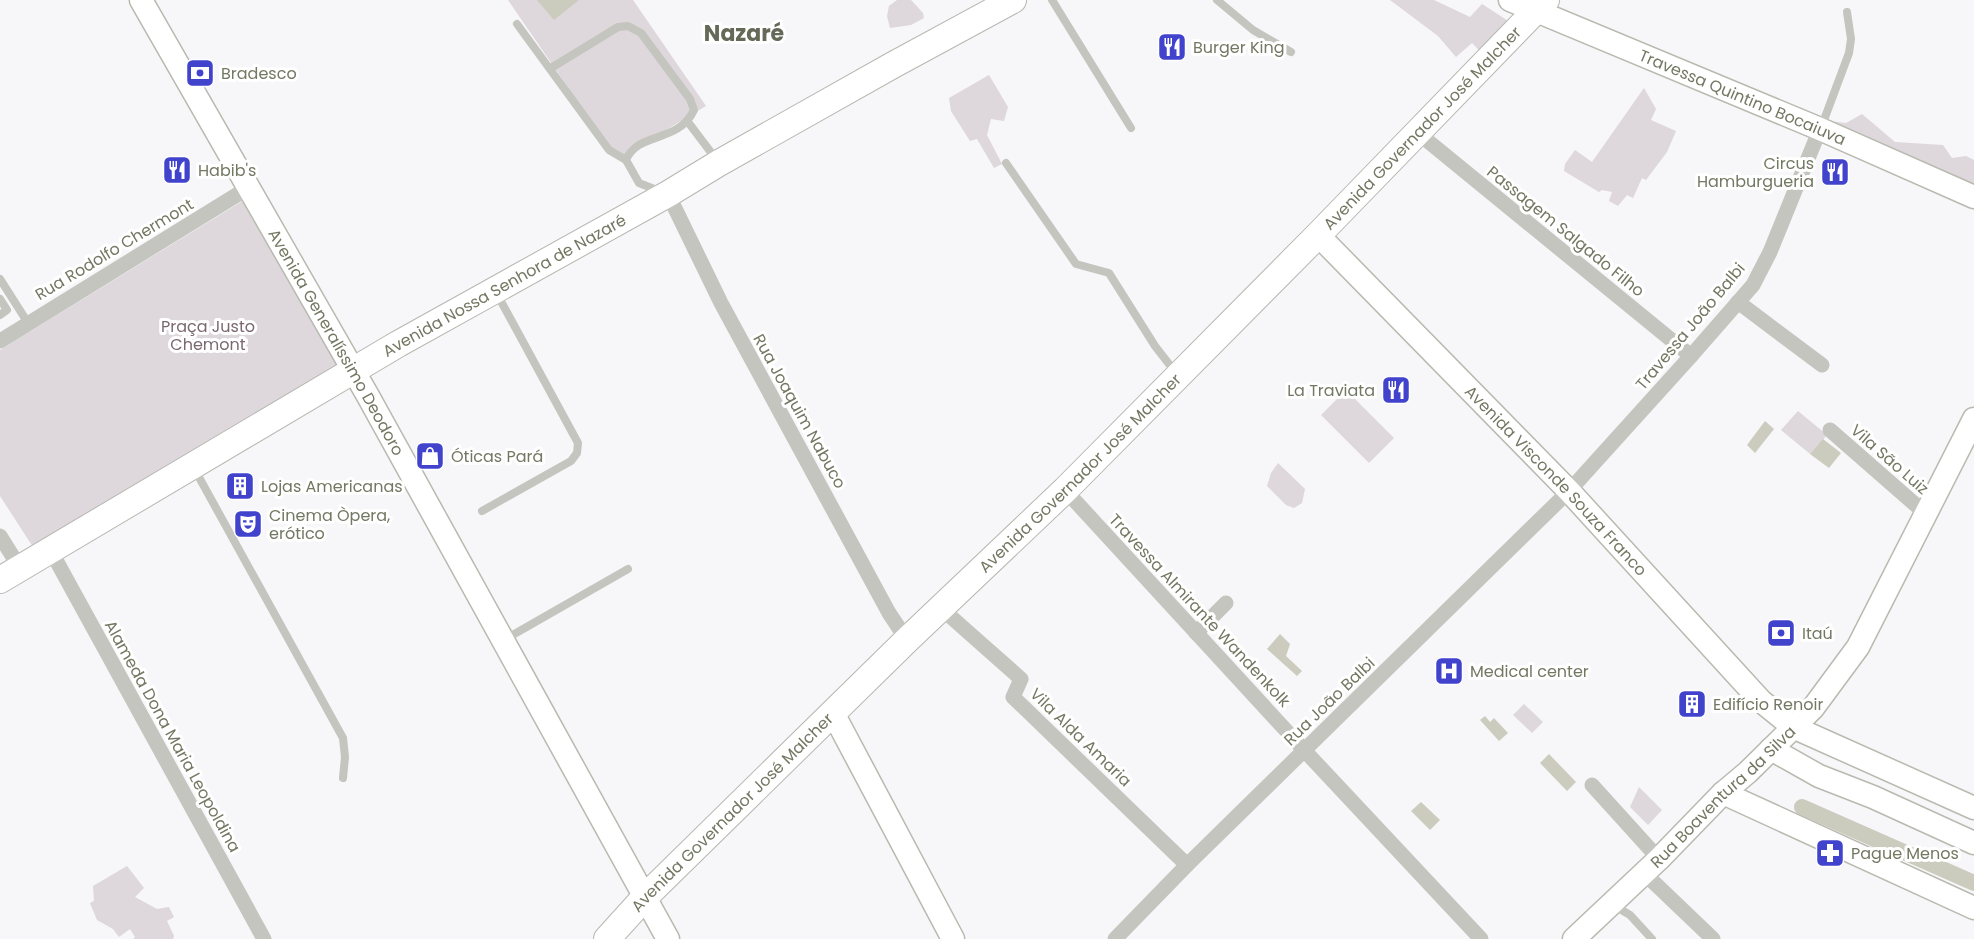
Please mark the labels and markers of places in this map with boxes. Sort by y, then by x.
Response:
restaurant icon: Burger King [1156,31,1188,63]
place label: Burger King [1193,36,1285,59]
bank icon: Bradesco [184,57,216,89]
place label: Bradesco [221,62,297,85]
place label: Circus Hamburgueria [1697,152,1814,193]
restaurant icon: Habib's [161,154,193,186]
restaurant icon: Circus Hamburgueria [1819,156,1851,188]
place label: Habib's [198,159,256,182]
restaurant icon: La Traviata [1380,374,1412,406]
place label: La Traviata [1287,379,1375,402]
shop icon: Óticas Pará [414,440,446,472]
place label: Óticas Pará [451,445,543,468]
building icon: Lojas Americanas [224,470,256,502]
place label: Lojas Americanas [261,475,403,498]
place label: Cinema Òpera, erótico [269,504,390,545]
theatre icon: Cinema Òpera, erótico [232,508,264,540]
bank icon: Itaú [1765,617,1797,649]
place label: Itaú [1802,622,1833,645]
hospital icon: Medical center [1433,655,1465,687]
place label: Medical center [1470,660,1589,683]
building icon: Edifício Renoir [1676,688,1708,720]
place label: Edifício Renoir [1713,693,1823,716]
pharmacy icon: Pague Menos [1814,837,1846,869]
place label: Pague Menos [1851,842,1959,865]

